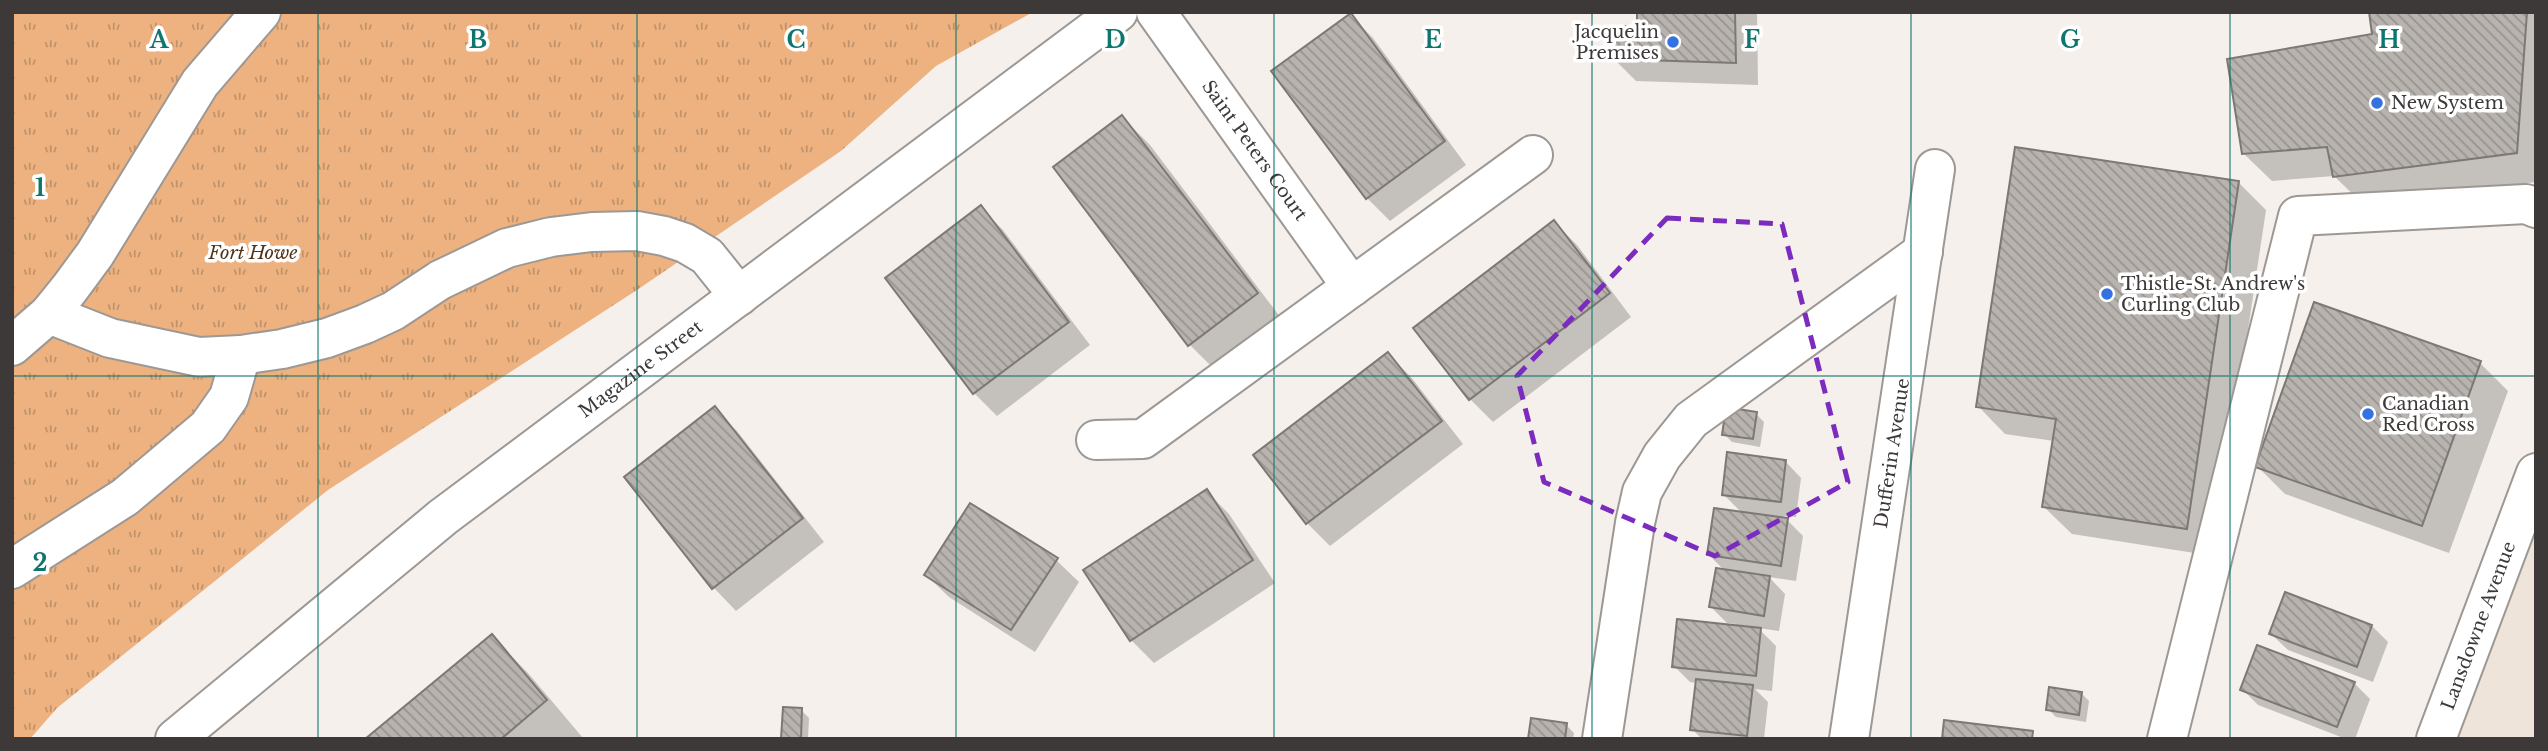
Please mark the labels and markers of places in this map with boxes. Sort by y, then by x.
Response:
place label: Jacquelin Premises [1572,21,1659,64]
marker: Jacquelin Premises [1665,34,1681,50]
place label: New System [2391,92,2504,114]
marker: New System [2369,95,2385,111]
place label: Thistle-St. Andrew's Curling Club [2121,273,2305,316]
marker: Thistle-St. Andrew's Curling Club [2099,286,2115,302]
place label: Canadian Red Cross [2382,393,2475,436]
marker: Canadian Red Cross [2360,406,2376,422]

